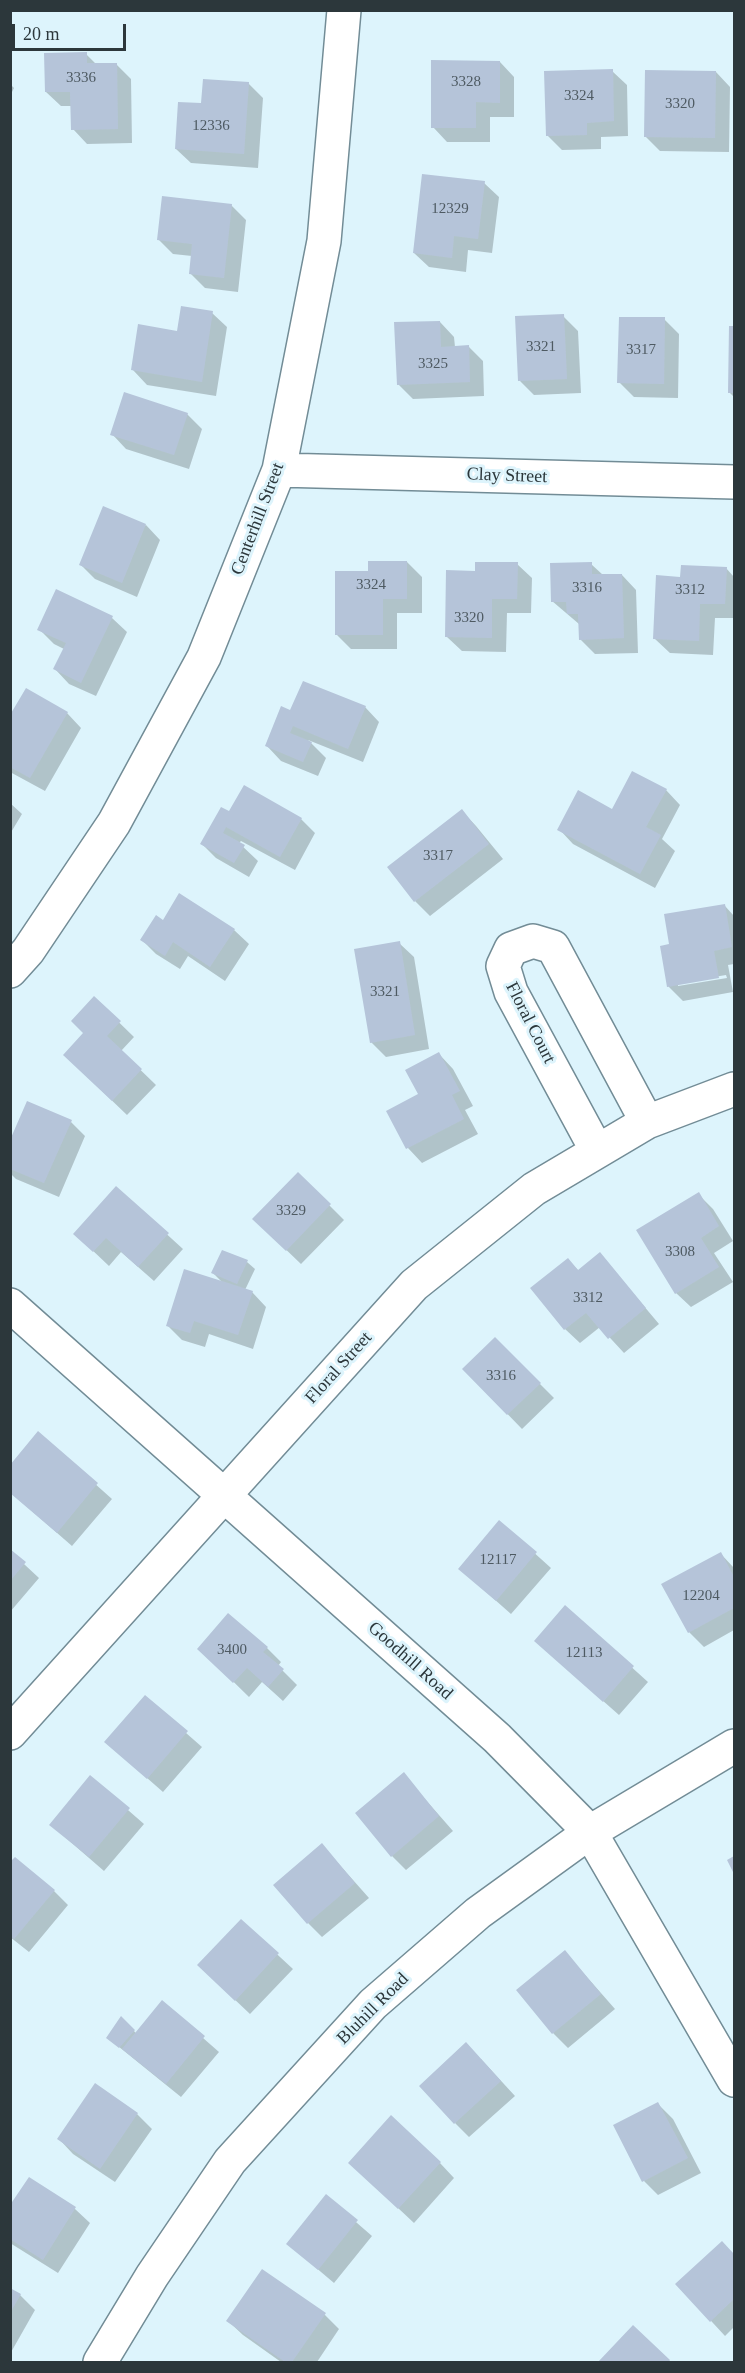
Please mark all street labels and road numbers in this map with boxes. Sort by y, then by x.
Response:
street label: Centerhill Street [227,460,289,578]
street label: Clay Street [466,464,548,488]
street label: Floral Court [500,979,560,1067]
street label: Floral Street [301,1328,377,1408]
street label: Goodhill Road [363,1617,457,1705]
street label: Bluhill Road [333,1969,413,2049]

